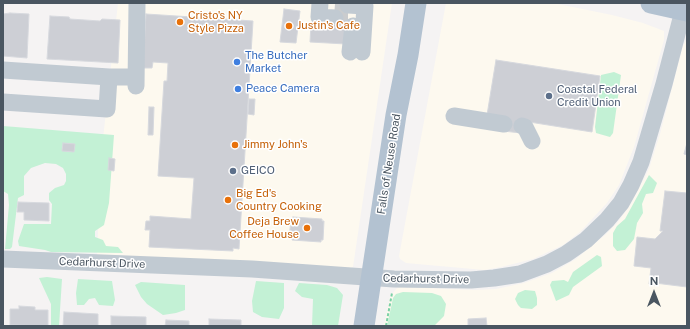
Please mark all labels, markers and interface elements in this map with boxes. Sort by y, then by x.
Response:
place label: Cristo's NY Style Pizza [188,9,244,35]
marker: Cristo's NY Style Pizza [175,17,185,27]
place label: Justin's Cafe [297,19,360,33]
marker: Justin's Cafe [284,21,294,31]
place label: The Butcher Market [245,49,307,75]
marker: The Butcher Market [232,57,242,67]
place label: Peace Camera [246,82,320,96]
place label: Coastal Federal Credit Union [557,83,637,109]
marker: Peace Camera [233,84,243,94]
marker: Coastal Federal Credit Union [544,91,554,101]
street label: Falls of Neuse Road [375,113,403,215]
place label: Jimmy John's [243,138,308,152]
marker: Jimmy John's [230,140,240,150]
place label: GEICO [241,164,275,178]
marker: GEICO [228,166,238,176]
place label: Big Ed's Country Cooking [236,187,322,213]
marker: Big Ed's Country Cooking [223,195,233,205]
place label: Deja Brew Coffee House [229,215,299,241]
marker: Deja Brew Coffee House [302,223,312,233]
street label: Cedarhurst Drive [59,255,145,271]
street label: Cedarhurst Drive [383,272,469,286]
north arrow [634,273,674,313]
text: N [650,275,658,287]

